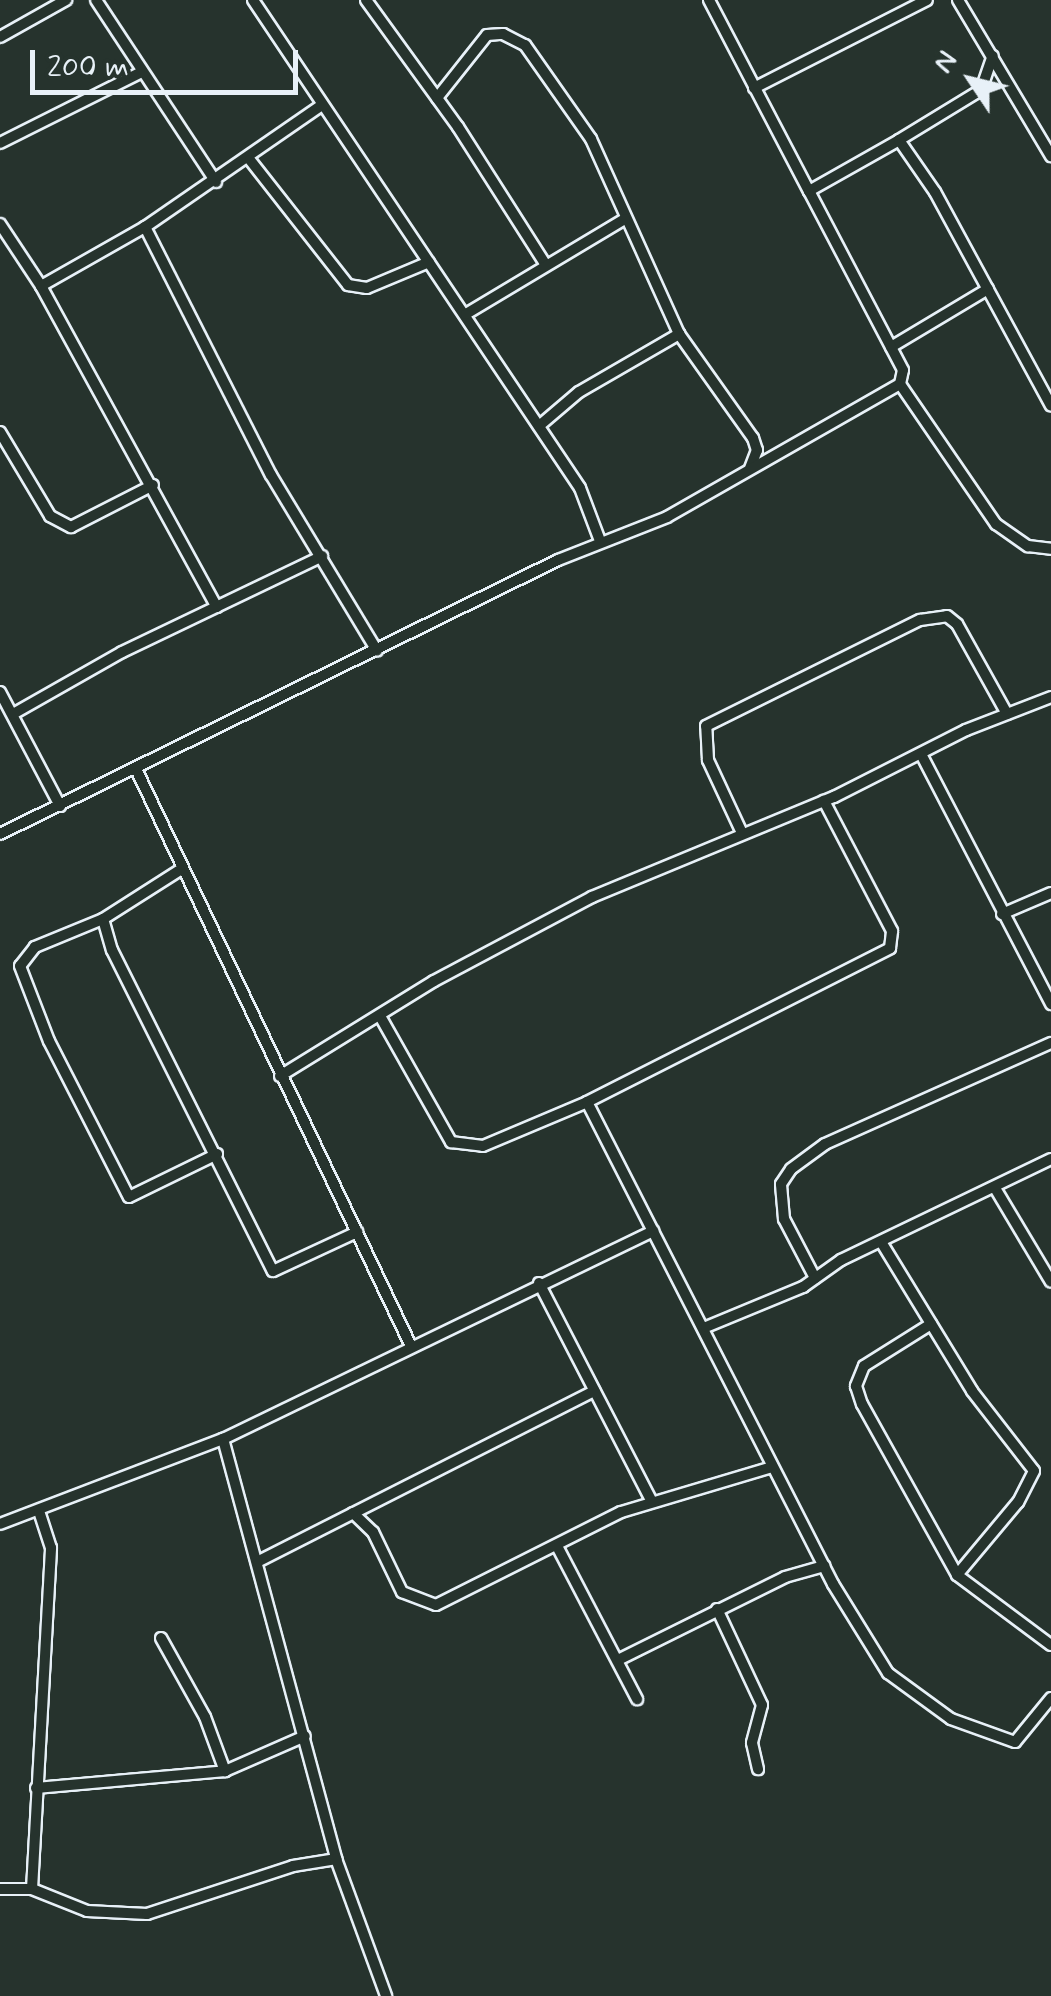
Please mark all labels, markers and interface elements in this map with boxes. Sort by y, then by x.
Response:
scale bar [35,30,302,92]
north arrow [921,30,1021,130]
text: N [926,44,967,81]
text: 200 m [47,48,129,87]

